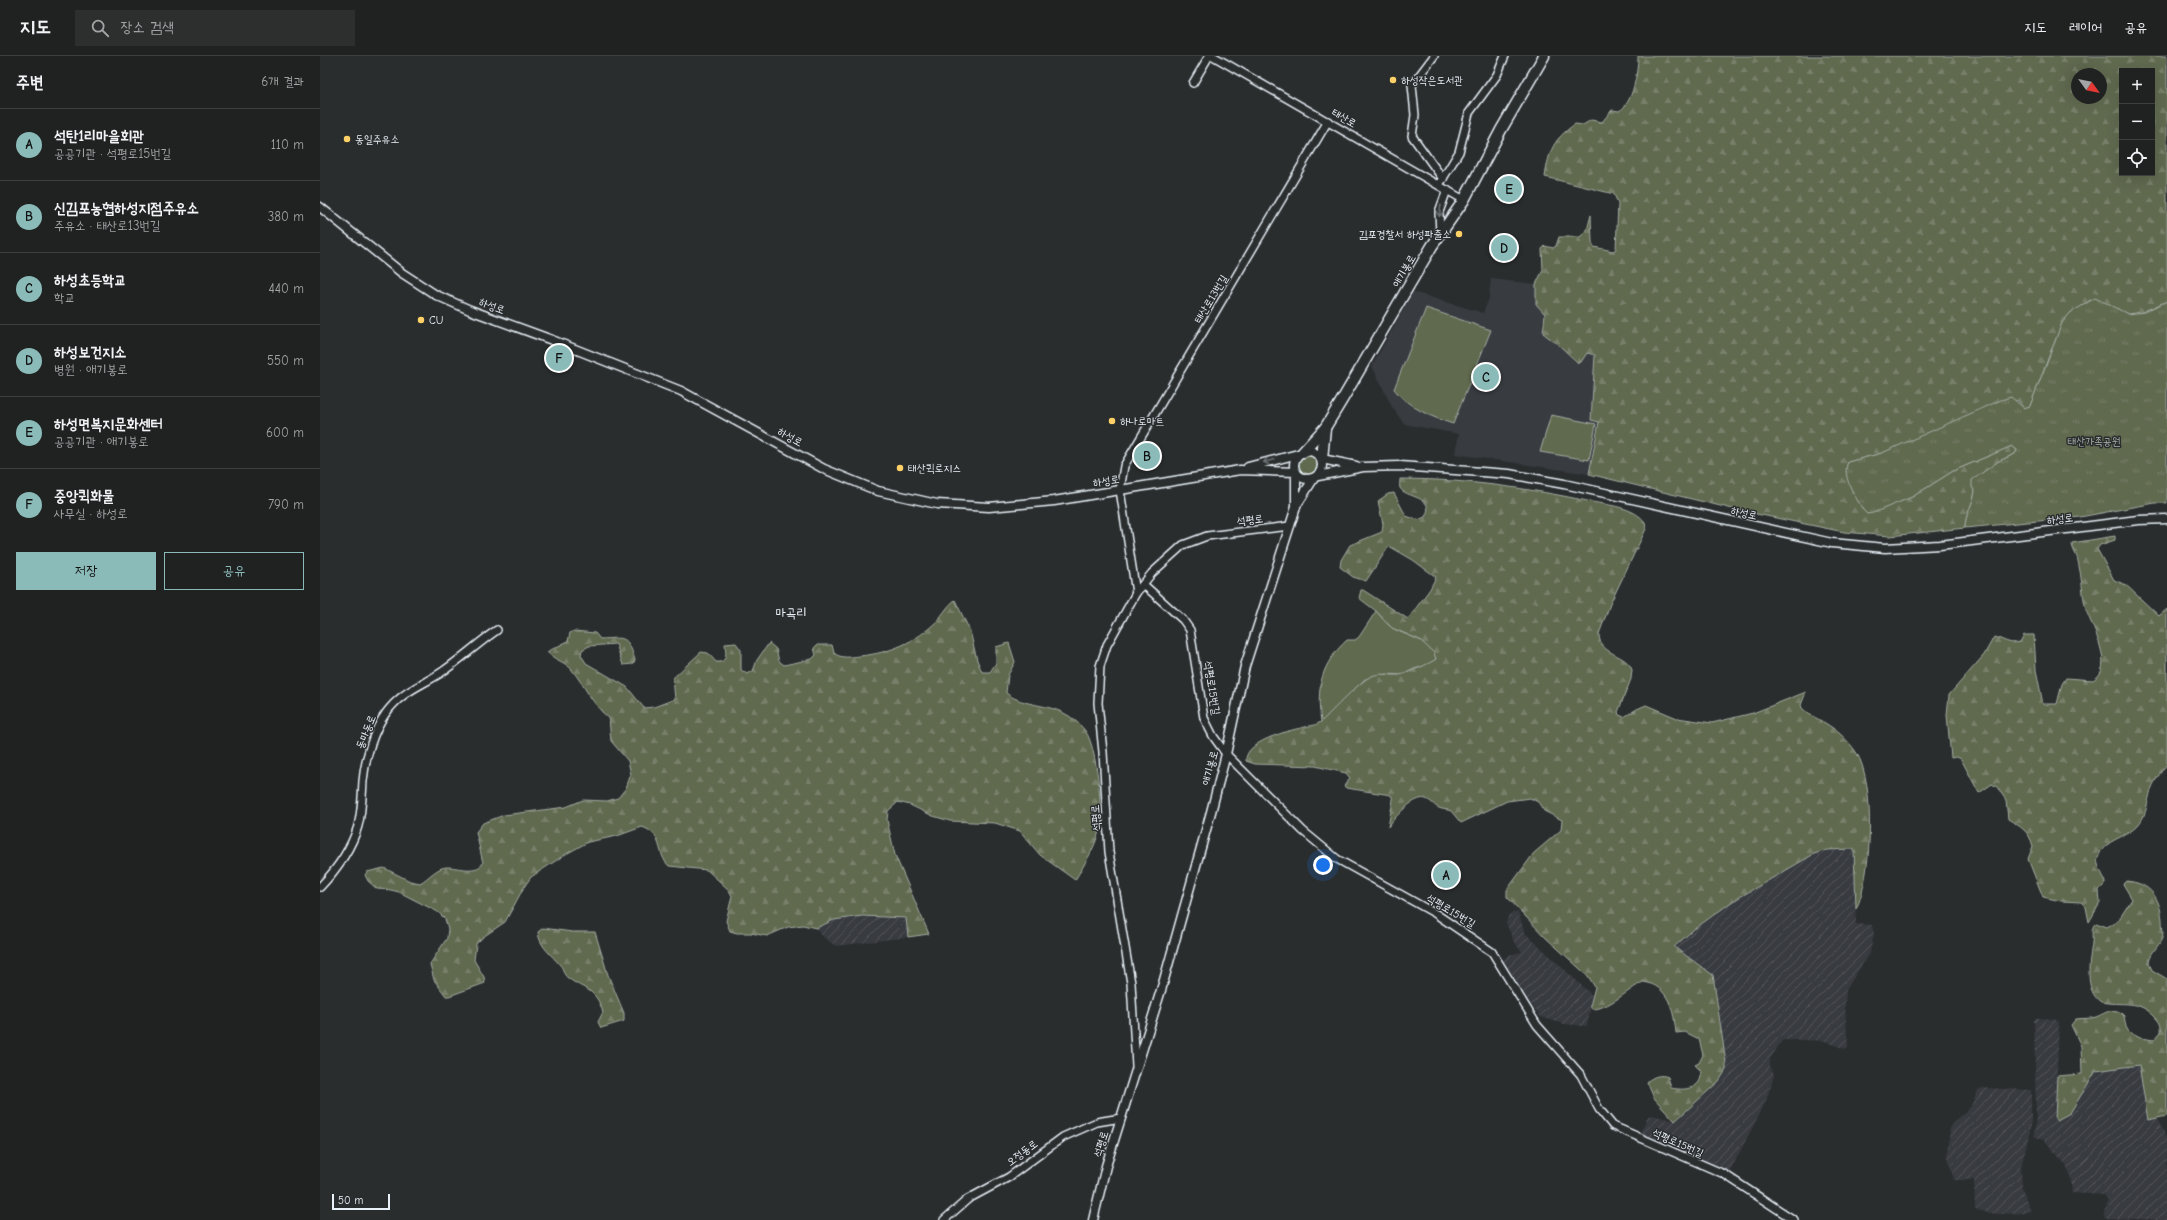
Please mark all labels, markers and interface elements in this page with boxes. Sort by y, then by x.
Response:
search box [75,10,355,46]
text: 지도 [20,16,51,38]
icon: search [89,17,111,39]
text: 장소 검색 [121,18,174,36]
text: 지도 [2024,19,2047,36]
text: 레이어 [2069,19,2102,36]
text: 공유 [2124,19,2147,36]
north arrow [2071,68,2107,104]
map controls [2119,68,2155,176]
button: + [2119,68,2155,104]
text: 주변 [16,73,43,92]
text: 6개 결과 [261,74,304,89]
place label: 하성작은도서관 [1401,74,1463,87]
marker: 하성작은도서관 [1388,75,1398,85]
button: − [2119,104,2155,140]
street label: 태산로 [1329,106,1359,130]
text: 석탄1리마을회관 [54,127,144,145]
place label: 동일주유소 [355,133,399,146]
marker: 동일주유소 [342,134,352,144]
text: A [25,137,33,152]
text: 110 m [271,137,304,152]
button: locate [2119,140,2155,176]
text: 공공기관 · 석평로15번길 [54,146,171,161]
pin: E [1496,174,1522,204]
text: 신김포농협하성지점주유소 [54,199,199,217]
one-way arrow [1436,205,1444,218]
text: B [25,209,33,224]
text: 380 m [268,209,304,224]
text: 주유소 · 태산로13번길 [54,218,160,233]
place label: 김포경찰서 하성파출소 [1359,228,1451,241]
marker: 김포경찰서 하성파출소 [1454,229,1464,239]
pin: D [1491,233,1517,263]
street label: 애기봉로 [1390,252,1419,290]
text: 하성초등학교 [54,271,126,289]
street label: 태산로13번길 [1191,272,1231,326]
text: C [25,281,33,296]
text: 440 m [268,281,304,296]
text: 학교 [54,290,75,305]
street label: 하성로 [477,295,507,317]
place label: CU [429,314,443,327]
marker: CU [416,315,426,325]
text: 하성보건지소 [54,343,126,361]
pin: F [546,343,572,373]
text: D [25,353,33,368]
text: 550 m [267,353,304,368]
text: 병원 · 애기봉로 [54,362,128,377]
pin: C [1473,362,1499,392]
text: 하성면복지문화센터 [54,415,163,433]
place label: 하나로마트 [1120,415,1164,428]
marker: 하나로마트 [1107,416,1117,426]
text: E [25,425,33,440]
text: 600 m [266,425,304,440]
street label: 하성로 [775,425,805,449]
text: 공공기관 · 애기봉로 [54,434,149,449]
park label: 태산가족공원 [2067,435,2121,448]
pin: B [1134,441,1160,471]
one-way arrow [1263,458,1276,466]
place label: 태산퀵로지스 [908,462,961,475]
marker: 태산퀵로지스 [895,463,905,473]
street label: 하성로 [1092,472,1120,489]
text: 중앙퀵화물 [54,487,114,505]
text: F [25,497,33,512]
text: 790 m [268,497,304,512]
street label: 하성로 [1730,504,1759,522]
text: 사무실 · 하성로 [54,506,128,521]
street label: 하성로 [2046,511,2074,527]
street label: 석평로 [1236,512,1264,528]
button: 저장 [16,552,156,590]
button: 공유 [164,552,304,590]
district label: 마곡리 [775,605,807,620]
street label: 석평로15번길 [1201,660,1223,716]
street label: 동마동로 [353,713,379,751]
street label: 애기봉로 [1199,749,1221,787]
street label: 석평로 [1089,804,1103,832]
your location [1313,855,1333,875]
pin: A [1433,860,1459,890]
street label: 석평로15번길 [1424,891,1478,931]
street label: 석평로15번길 [1650,1126,1706,1160]
street label: 석평로 [1091,1129,1111,1159]
street label: 오정동로 [1004,1137,1040,1169]
scale bar [332,1192,390,1211]
text: 50 m [338,1194,363,1207]

